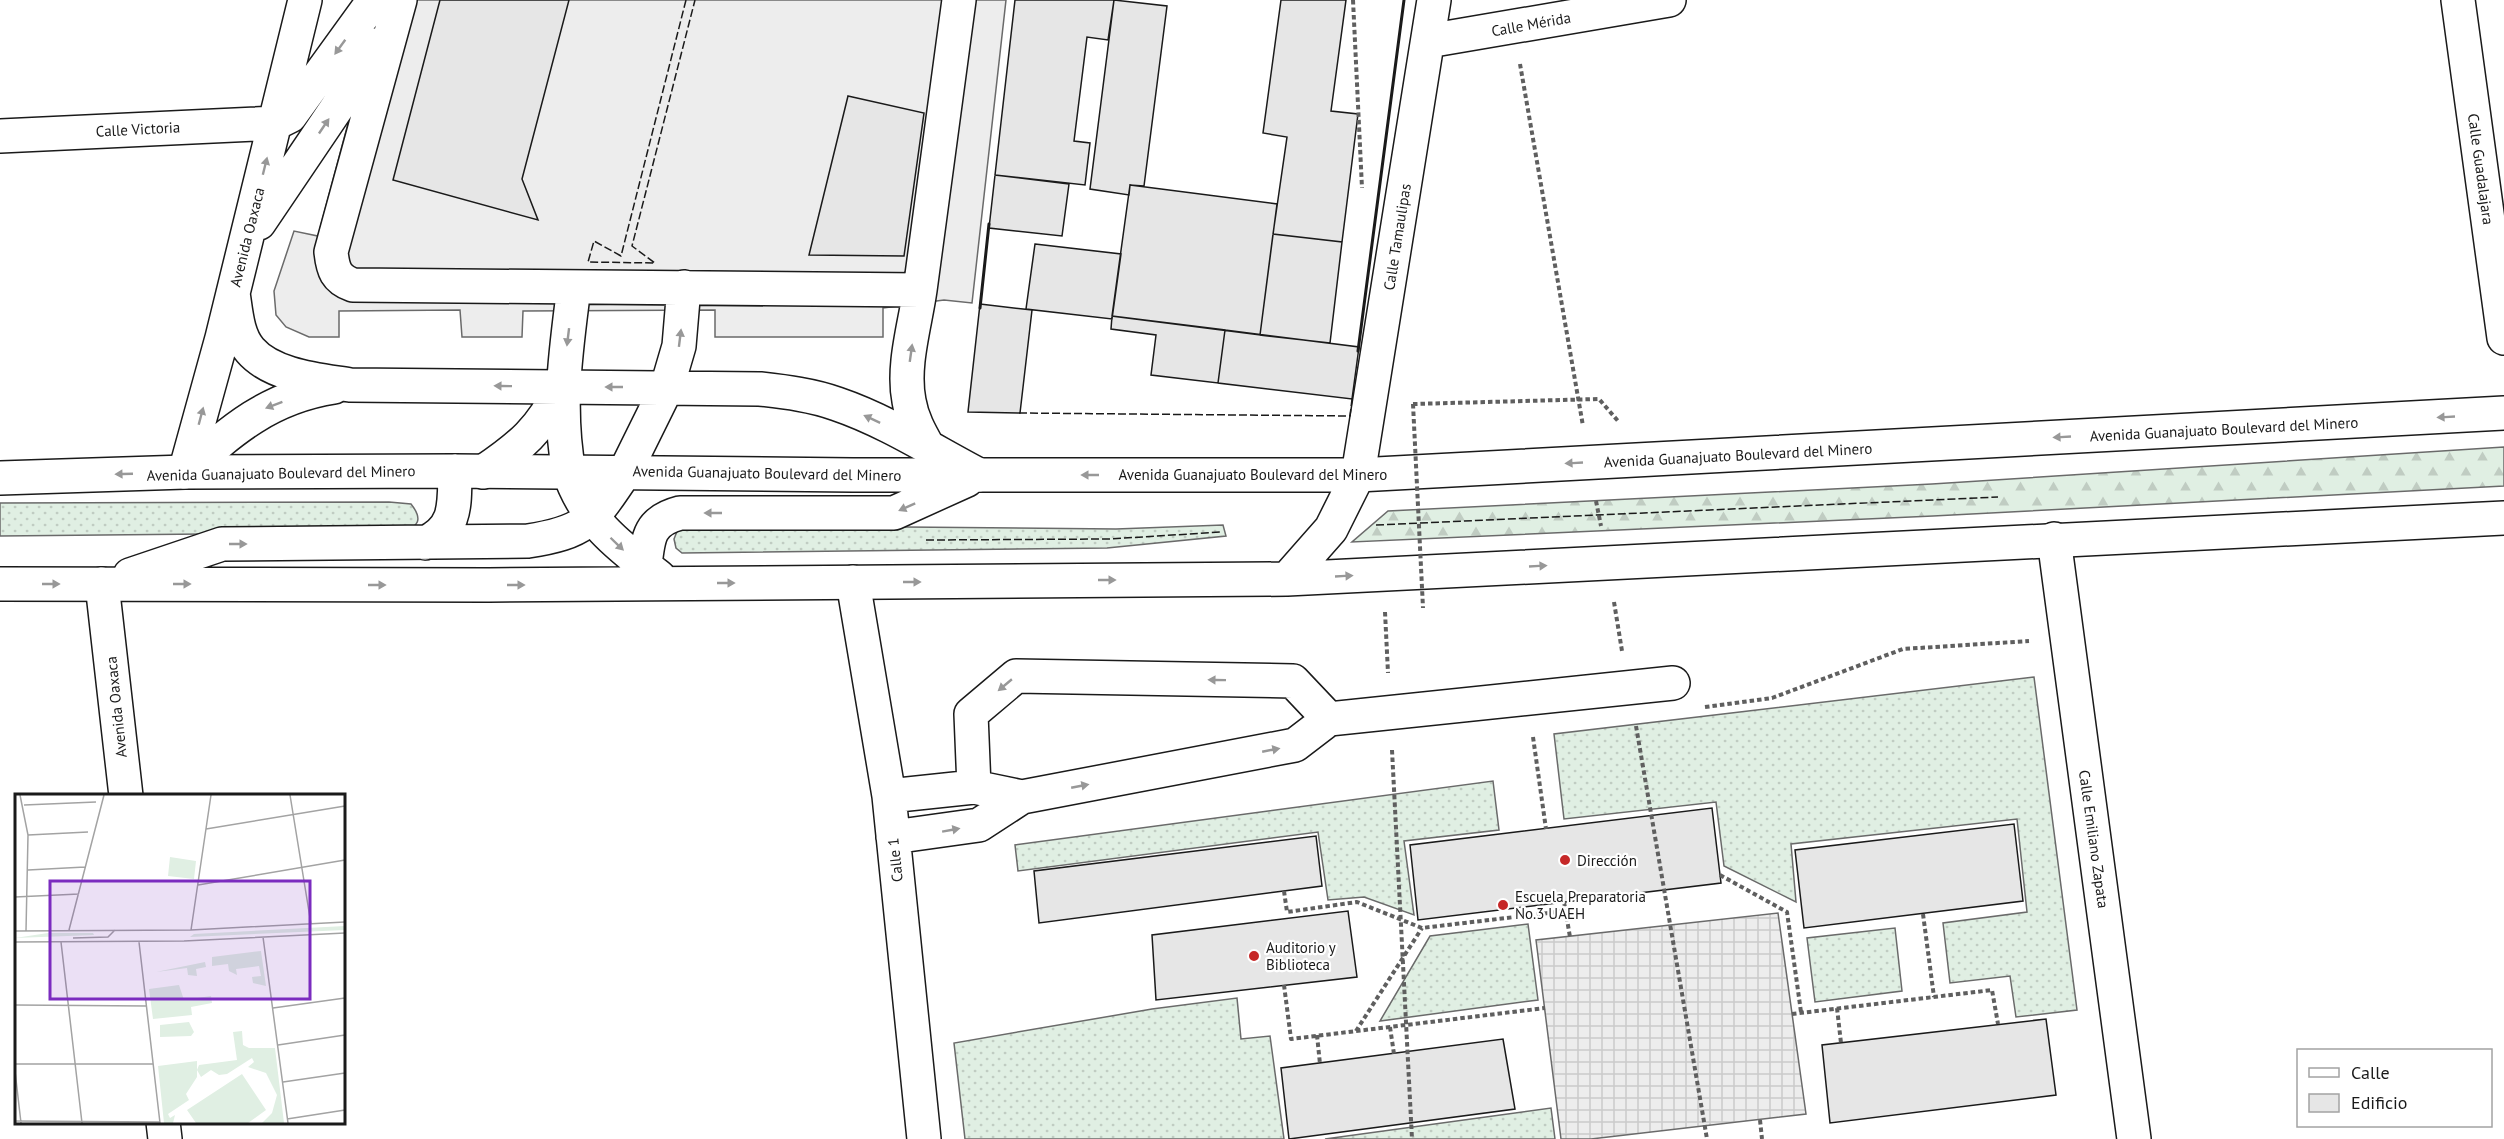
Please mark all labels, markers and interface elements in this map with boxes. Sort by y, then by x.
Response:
street label: Calle Mérida [1490,8,1572,40]
one-way arrow [334,39,346,55]
street label: Calle Guadalajara [2464,112,2498,226]
street label: Calle Victoria [95,117,181,141]
one-way arrow [318,118,329,134]
one-way arrow [260,157,270,175]
street label: Calle Tamaulipas [1379,182,1415,292]
street label: Avenida Oaxaca [225,185,269,289]
one-way arrow [563,327,572,346]
one-way arrow [675,328,684,347]
one-way arrow [906,343,915,362]
one-way arrow [493,381,512,391]
one-way arrow [605,382,624,392]
one-way arrow [264,400,282,410]
one-way arrow [197,407,206,425]
street label: Avenida Guanajuato Boulevard del Minero [2089,412,2359,446]
one-way arrow [2436,412,2455,421]
one-way arrow [863,414,880,423]
one-way arrow [2053,433,2072,442]
street label: Avenida Guanajuato Boulevard del Minero [1603,438,1873,472]
one-way arrow [1564,459,1583,468]
street label: Avenida Guanajuato Boulevard del Minero [146,461,416,485]
street label: Avenida Guanajuato Boulevard del Minero [632,461,902,485]
street label: Avenida Guanajuato Boulevard del Minero [1119,465,1387,484]
one-way arrow [114,470,133,479]
one-way arrow [1080,470,1099,480]
one-way arrow [897,502,915,512]
one-way arrow [704,508,723,518]
one-way arrow [609,537,623,551]
one-way arrow [229,539,248,549]
one-way arrow [1529,561,1548,571]
one-way arrow [1334,571,1353,580]
one-way arrow [1097,575,1116,585]
one-way arrow [902,577,921,587]
one-way arrow [717,578,736,588]
one-way arrow [42,579,61,589]
one-way arrow [172,579,191,589]
one-way arrow [367,580,386,590]
one-way arrow [506,580,525,590]
street label: Avenida Oaxaca [101,655,131,759]
one-way arrow [1208,675,1227,685]
one-way arrow [998,678,1013,691]
one-way arrow [1262,745,1281,754]
street label: Calle Emiliano Zapata [2075,769,2113,909]
one-way arrow [1070,781,1089,790]
inset map [15,794,345,1124]
one-way arrow [942,825,961,834]
street label: Calle 1 [883,837,907,883]
place label: Dirección [1577,851,1637,870]
marker: Dirección [1558,853,1572,867]
place label: Escuela Preparatoria No.3 UAEH [1515,887,1646,923]
marker: Escuela Preparatoria No.3 UAEH [1496,898,1510,912]
place label: Auditorio y Biblioteca [1266,938,1336,974]
marker: Auditorio y Biblioteca [1247,949,1261,963]
legend [2297,1049,2492,1127]
text: Calle [2351,1061,2390,1084]
text: Edificio [2351,1091,2407,1114]

